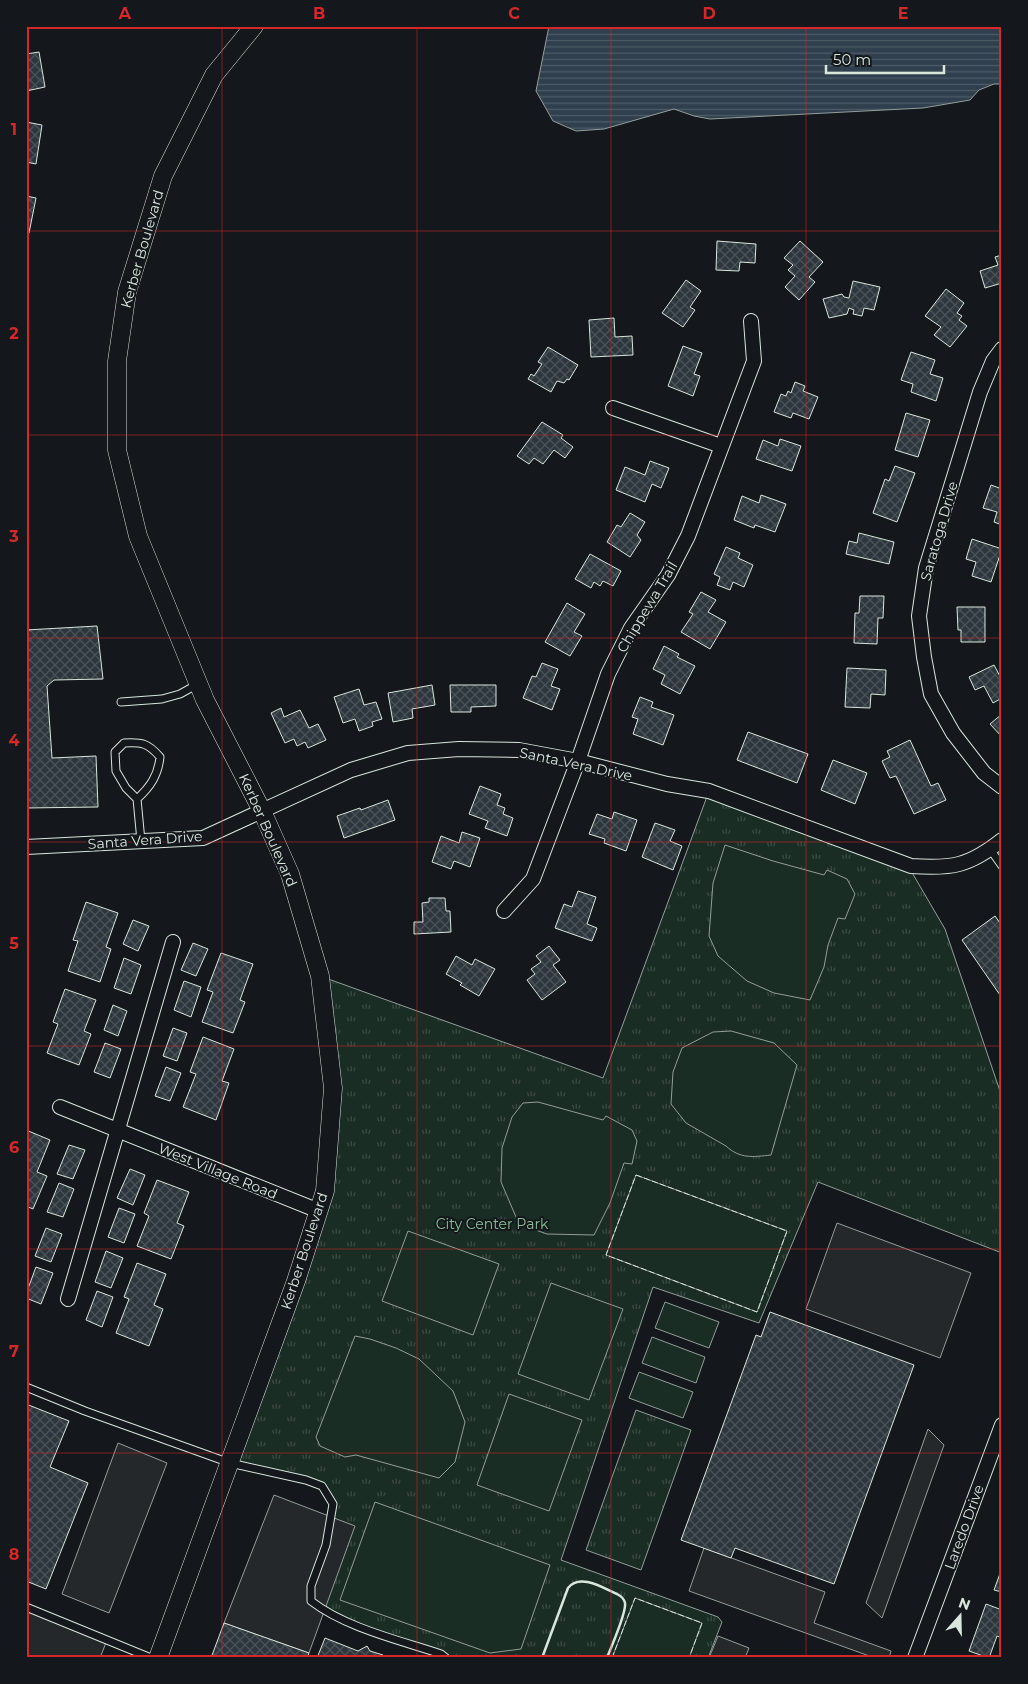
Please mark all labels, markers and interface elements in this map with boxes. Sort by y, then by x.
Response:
text: A [118,4,132,23]
text: B [313,4,325,23]
text: C [508,4,520,23]
text: D [702,4,716,23]
text: E [898,4,908,23]
scale bar [826,42,943,74]
text: 50 m [833,50,871,69]
text: 1 [11,120,17,139]
street label: Kerber Boulevard [117,188,167,310]
text: 2 [9,324,19,343]
street label: Saratoga Drive [916,479,962,583]
text: 3 [8,527,19,546]
street label: Chippewa Trail [613,558,681,656]
text: 4 [8,731,20,750]
street label: Santa Vera Drive [518,743,634,785]
street label: Kerber Boulevard [235,771,301,889]
street label: Santa Vera Drive [87,827,203,853]
text: 5 [9,934,19,953]
text: 6 [9,1138,19,1157]
street label: West Village Road [156,1139,280,1203]
street label: Kerber Boulevard [277,1190,331,1312]
park label: City Center Park [436,1215,549,1233]
text: 7 [9,1342,19,1361]
street label: Laredo Drive [940,1482,988,1572]
text: 8 [9,1545,19,1564]
north arrow [936,1592,986,1642]
text: N [956,1593,973,1614]

